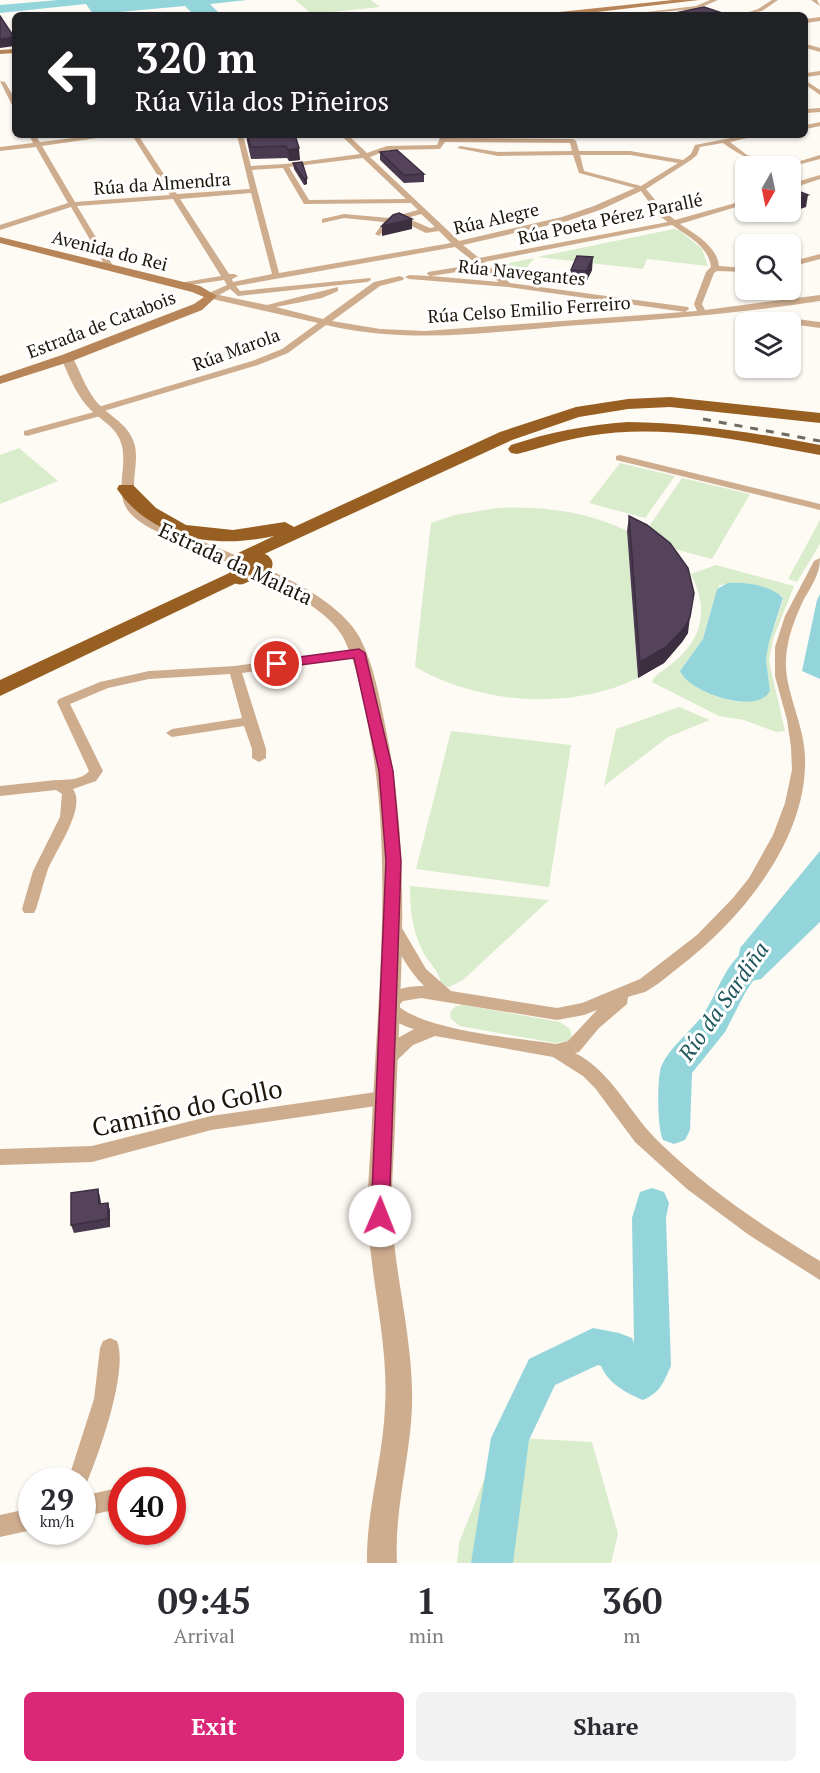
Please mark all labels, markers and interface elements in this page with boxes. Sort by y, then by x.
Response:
text: 320 m [135,29,256,85]
icon: left [36,36,114,114]
text: Rúa Vila dos Piñeiros [135,83,389,119]
north arrow [735,156,801,222]
map controls [735,156,801,378]
street label: Rúa da Almendra [93,166,231,200]
street label: Rúa Poeta Pérez Parallé [515,187,705,249]
street label: Rúa Alegre [451,197,541,239]
street label: Avenida do Rei [50,224,170,276]
button: search [735,234,801,300]
street label: Rúa Navegantes [457,253,587,291]
street label: Estrada de Catabois [23,285,179,363]
street label: Rúa Celso Emilio Ferreiro [427,290,631,328]
button: layers [735,312,801,378]
street label: Rúa Marola [189,322,283,376]
street label: Estrada da Malata [155,515,318,611]
pin [251,638,302,689]
icon: arrive [260,647,293,680]
water label: Río da Sardiña [671,936,775,1067]
street label: Camiño do Gollo [89,1070,285,1144]
position arrow [348,1184,412,1248]
speed limit sign: 40 [108,1467,186,1545]
text: 29 [40,1479,74,1519]
text: km/h [40,1511,74,1531]
text: 09:45 [158,1577,251,1624]
text: 1 [416,1577,437,1624]
text: 360 [601,1577,662,1624]
text: Arrival [174,1622,235,1649]
text: min [409,1622,444,1649]
text: m [623,1622,641,1649]
button: Exit [24,1692,404,1761]
button: Share [416,1692,796,1761]

